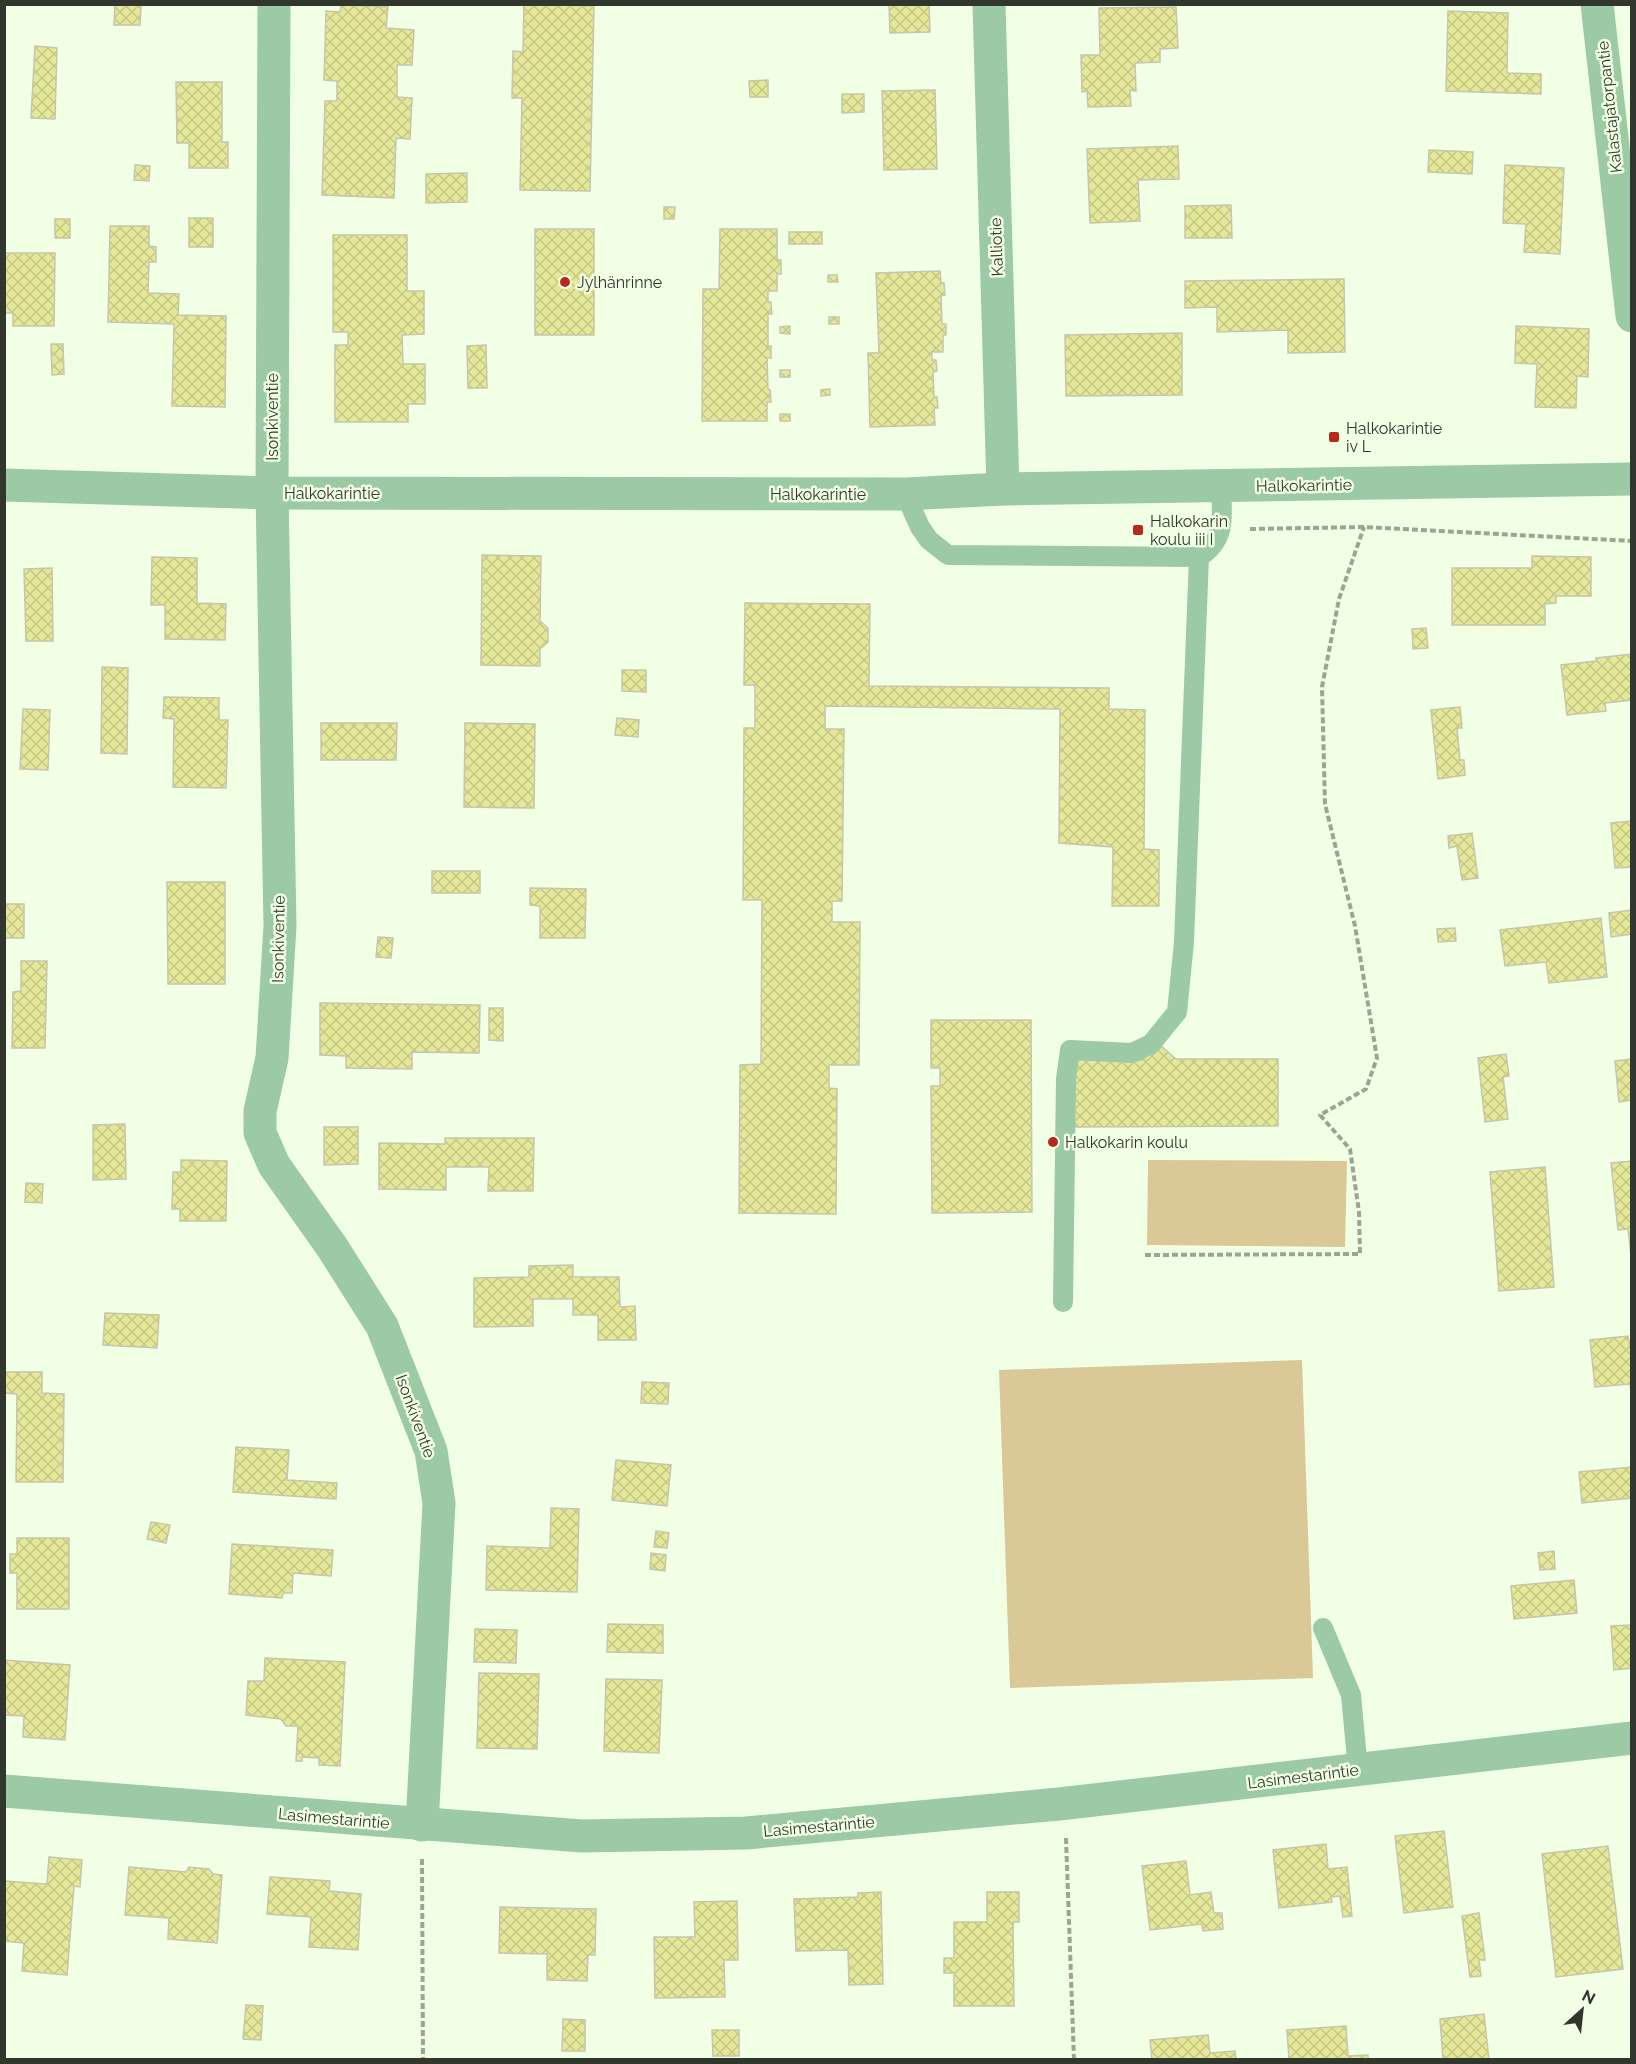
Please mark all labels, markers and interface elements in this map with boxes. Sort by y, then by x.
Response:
street label: Kalastajatorpantie [1593,40,1626,174]
street label: Kalliotie [986,217,1007,277]
place label: Jylhänrinne [577,273,662,292]
marker: Jylhänrinne [558,275,572,289]
street label: Isonkiventie [263,373,282,461]
place label: Halkokarintie iv L [1346,419,1442,456]
marker: Halkokarintie iv L [1327,430,1341,444]
street label: Halkokarintie [1256,475,1352,496]
street label: Halkokarintie [284,484,380,503]
street label: Halkokarintie [770,485,866,504]
place label: Halkokarin koulu iii I [1150,512,1228,549]
marker: Halkokarin koulu iii I [1131,523,1145,537]
street label: Isonkiventie [268,895,289,983]
place label: Halkokarin koulu [1065,1133,1188,1152]
marker: Halkokarin koulu [1046,1135,1060,1149]
street label: Isonkiventie [392,1372,439,1461]
street label: Lasimestarintie [1246,1760,1360,1793]
street label: Lasimestarintie [277,1804,390,1833]
street label: Lasimestarintie [763,1812,876,1841]
north arrow [1552,1980,1612,2040]
text: N [1579,1986,1598,2008]

